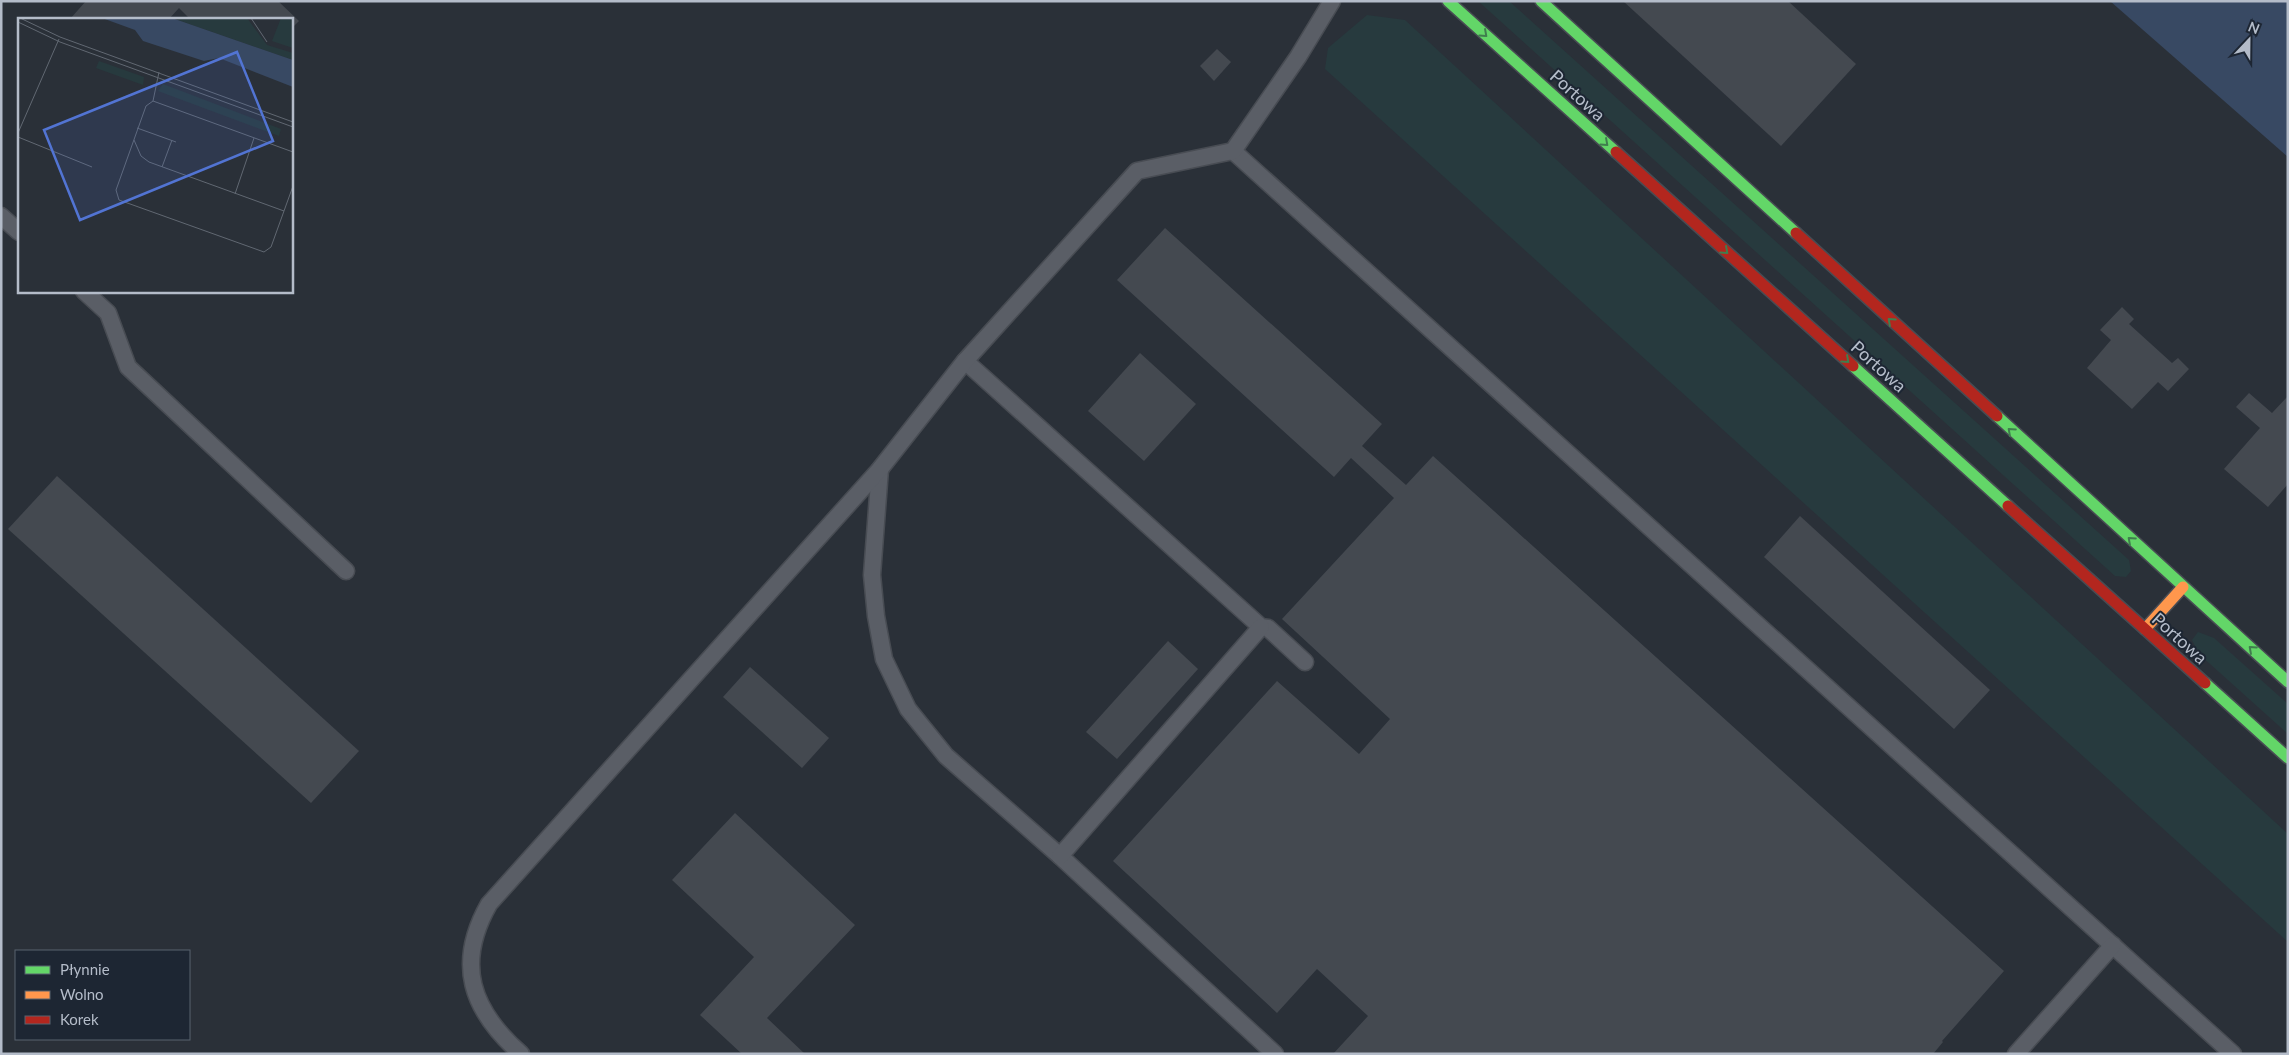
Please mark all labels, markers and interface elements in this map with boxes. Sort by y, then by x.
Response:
north arrow [2224,15,2274,65]
inset map [18,18,292,292]
text: N [2246,18,2262,37]
one-way arrow [1478,28,1487,37]
street label: Portowa [1546,65,1610,125]
one-way arrow [1599,137,1608,146]
one-way arrow [1720,245,1729,254]
one-way arrow [1888,318,1897,327]
street label: Portowa [1847,336,1911,396]
one-way arrow [1841,354,1850,363]
one-way arrow [2008,428,2017,437]
one-way arrow [2128,537,2137,546]
street label: Portowa [2148,608,2212,668]
one-way arrow [2248,646,2257,655]
legend [15,950,190,1040]
text: Płynnie [60,960,110,978]
text: Wolno [60,985,104,1003]
text: Korek [60,1010,99,1028]

